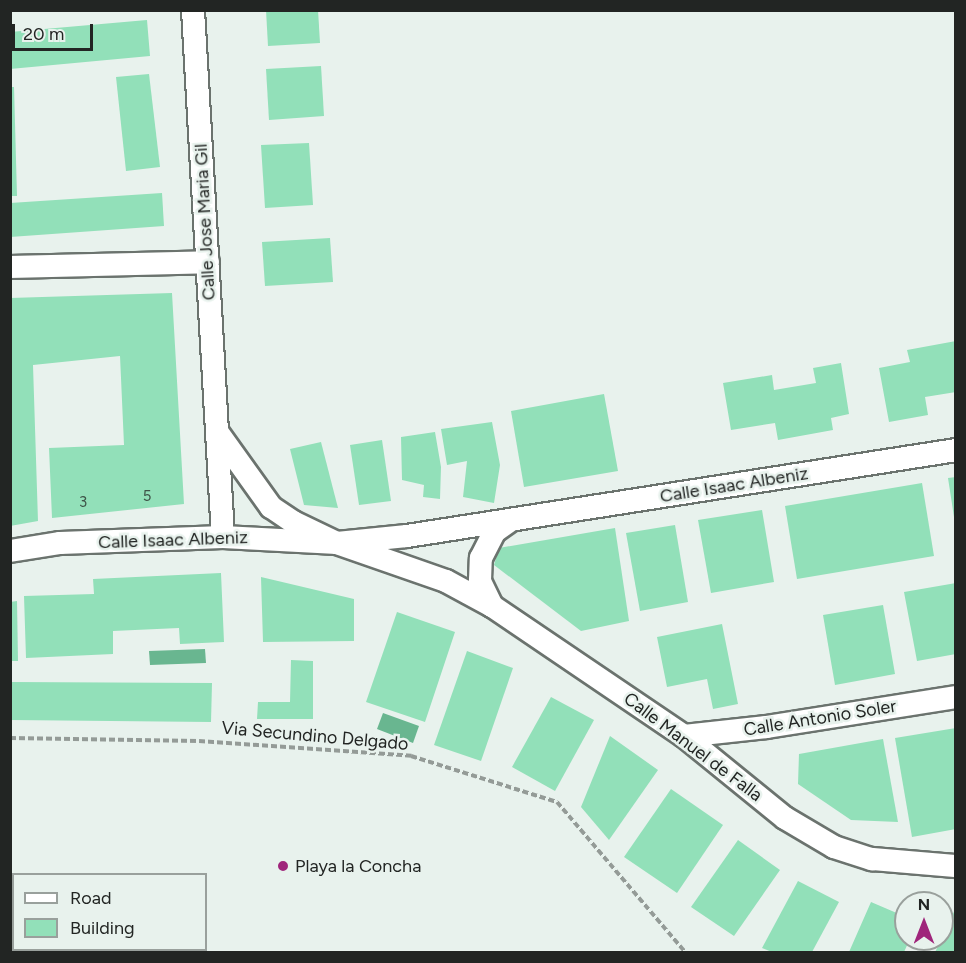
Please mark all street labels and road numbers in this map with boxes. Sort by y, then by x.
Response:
street label: Calle Jose Maria Gil [190,143,220,301]
street label: Calle Isaac Albeniz [658,463,810,507]
street label: Calle Isaac Albeniz [98,527,248,553]
street label: Calle Manuel de Falla [619,688,767,806]
street label: Calle Antonio Soler [742,695,898,741]
street label: Via Secundino Delgado [221,717,409,755]

